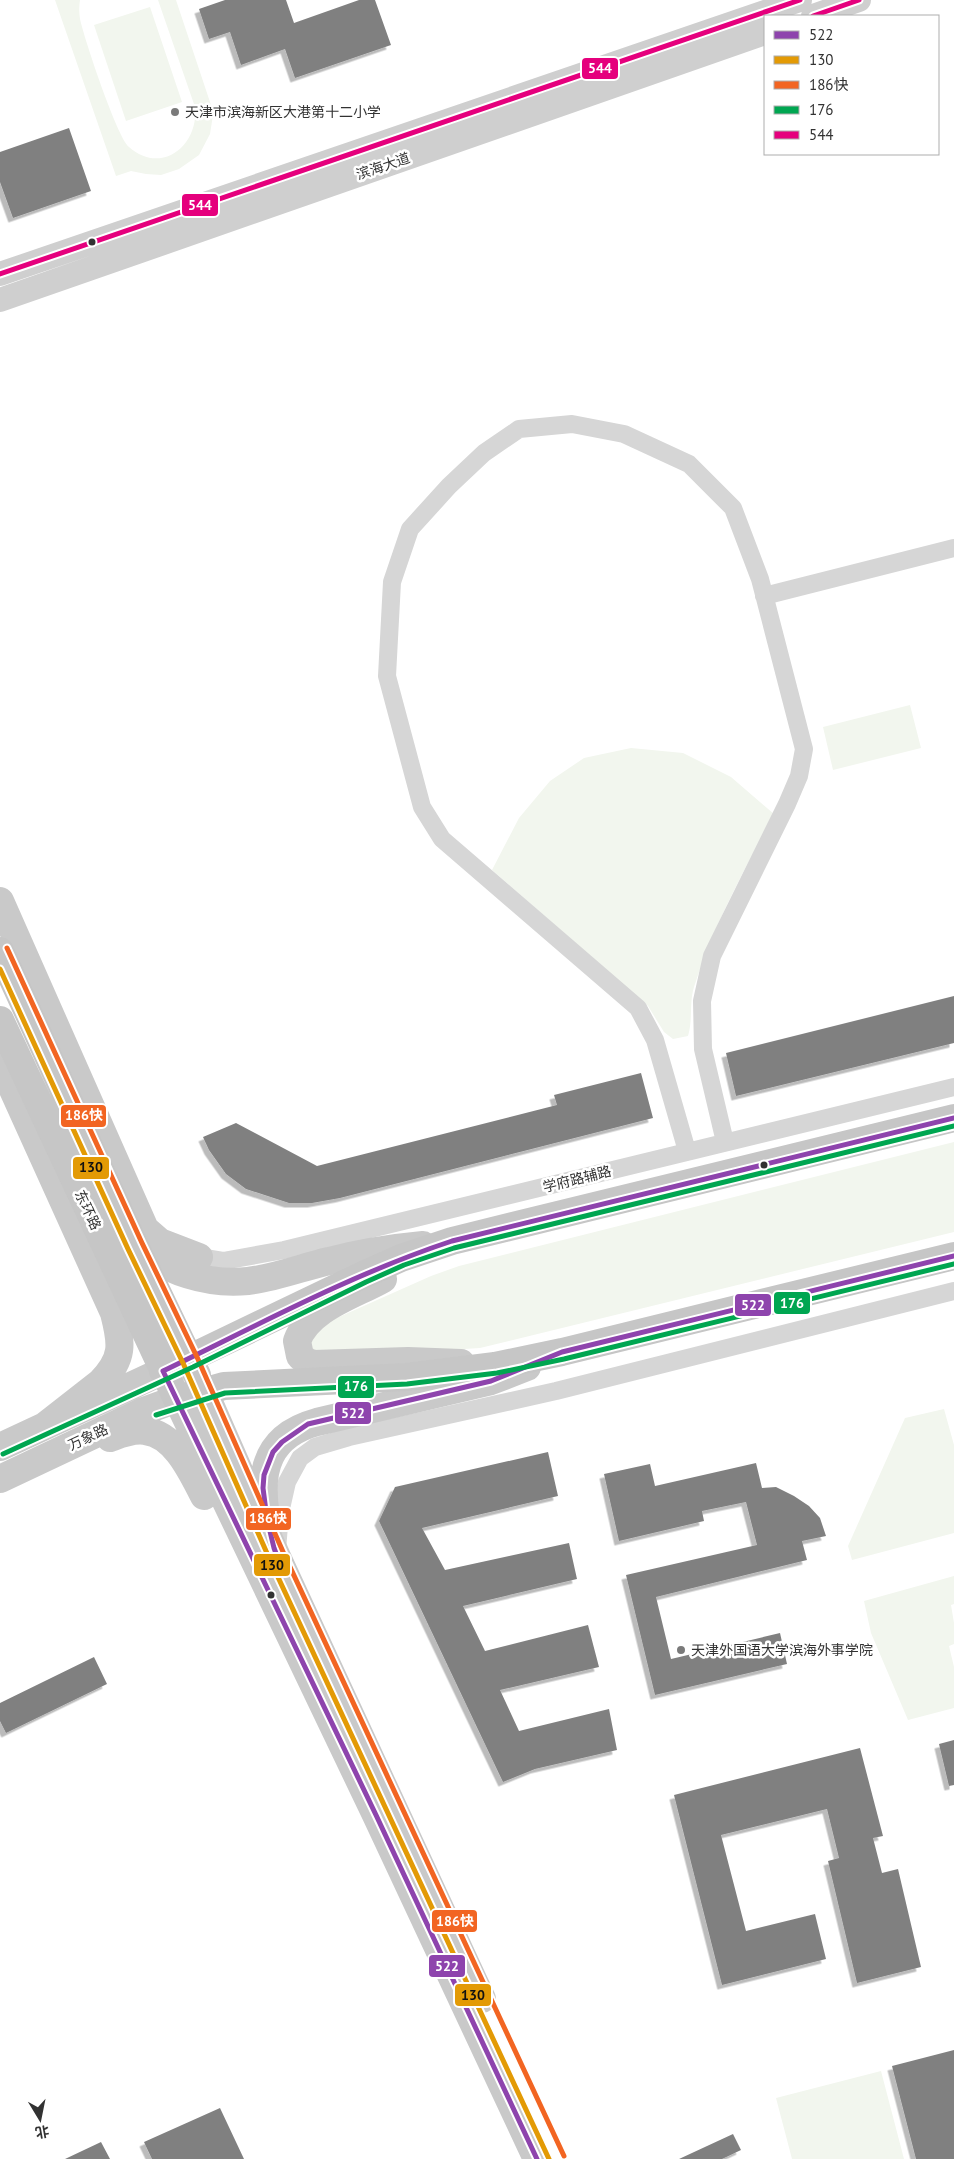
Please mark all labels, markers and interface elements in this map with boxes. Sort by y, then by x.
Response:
legend [764,15,939,155]
text: 522 [809,25,834,44]
text: 130 [809,50,834,69]
line badge: 544 [581,57,619,80]
text: 544 [588,59,612,77]
text: 186快 [809,75,849,94]
text: 176 [809,100,834,119]
place label: 天津市滨海新区大港第十二小学 [185,103,381,121]
marker: 天津市滨海新区大港第十二小学 [169,106,181,118]
text: 544 [809,125,834,144]
street label: 滨海大道 [354,148,412,184]
line badge: 544 [181,193,219,217]
text: 544 [188,196,212,214]
unlabelled marker [87,237,97,247]
line badge: 186快 [60,1104,107,1128]
text: 186快 [65,1106,103,1124]
line badge: 130 [72,1156,110,1180]
text: 130 [79,1158,103,1176]
unlabelled marker [759,1160,769,1170]
street label: 学府路辅路 [541,1162,613,1196]
street label: 东环路 [71,1187,105,1233]
line badge: 176 [773,1291,811,1315]
line badge: 522 [734,1293,772,1317]
text: 176 [780,1294,804,1312]
text: 522 [741,1296,765,1314]
line badge: 176 [337,1375,375,1399]
text: 176 [344,1377,368,1395]
line badge: 522 [334,1401,372,1425]
text: 522 [341,1404,365,1422]
street label: 万象路 [65,1420,111,1454]
line badge: 186快 [245,1507,292,1531]
text: 186快 [249,1509,287,1527]
line badge: 130 [253,1553,291,1577]
text: 130 [260,1556,284,1574]
unlabelled marker [266,1590,276,1600]
place label: 天津外国语大学滨海外事学院 [691,1641,873,1659]
marker: 天津外国语大学滨海外事学院 [675,1644,687,1656]
line badge: 186快 [431,1909,478,1933]
text: 186快 [436,1912,474,1930]
line badge: 522 [428,1954,466,1978]
text: 522 [435,1957,459,1975]
line badge: 130 [454,1983,492,2007]
text: 130 [461,1986,485,2004]
north arrow [15,2094,65,2144]
text: 北 [34,2122,51,2142]

